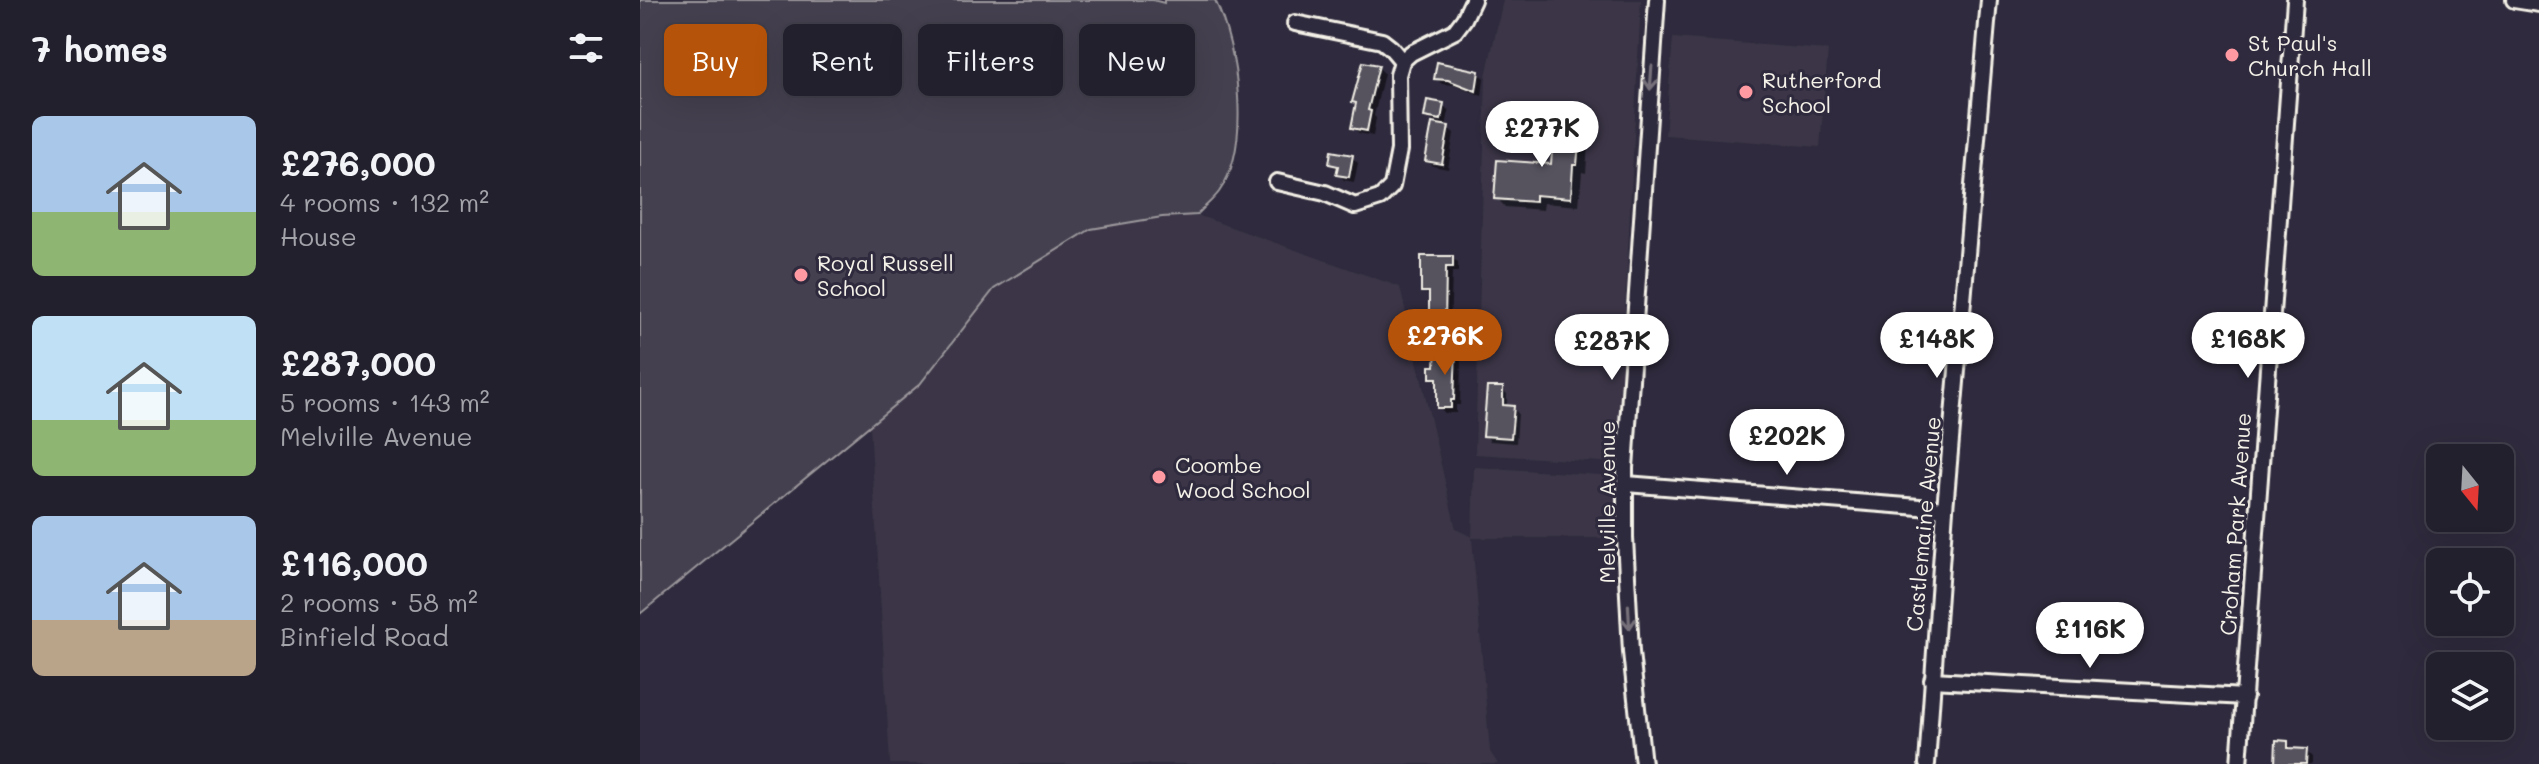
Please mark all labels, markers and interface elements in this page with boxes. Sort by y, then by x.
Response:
chip: Buy [664,24,767,96]
chip: Rent [783,24,902,96]
chip: Filters [918,24,1063,96]
chip: New [1079,24,1195,96]
text: 7 homes [32,26,168,71]
icon: filters [564,26,608,70]
place label: St Paul's Church Hall [2248,28,2372,82]
marker: St Paul's Church Hall [2223,46,2241,64]
one-way arrow [1644,64,1659,91]
place label: Rutherford School [1762,65,1882,119]
marker: Rutherford School [1737,83,1755,101]
pin: £277K [1486,101,1598,169]
text: £277K [1504,110,1580,144]
text: £276,000 [280,140,436,185]
icon: home [96,148,192,244]
text: 4 rooms · 132 m² [280,185,489,219]
text: House [280,219,357,253]
place label: Royal Russell School [817,248,954,302]
marker: Royal Russell School [792,266,810,284]
pin: £276K [1389,309,1501,377]
pin: £148K [1881,312,1993,380]
pin: £168K [2192,312,2304,380]
pin: £287K [1556,314,1668,382]
text: £276K [1406,318,1484,352]
text: £148K [1898,321,1976,355]
text: £168K [2210,321,2286,355]
text: £287K [1573,323,1651,357]
text: £287,000 [280,340,436,385]
icon: home [96,348,192,444]
text: 5 rooms · 143 m² [280,385,490,419]
pin: £202K [1731,409,1843,477]
street label: Croham Park Avenue [2213,411,2257,637]
street label: Castlemaine Avenue [1899,415,1947,633]
text: £202K [1747,418,1827,452]
text: Melville Avenue [280,419,472,453]
street label: Melville Avenue [1592,421,1621,583]
north arrow [2426,444,2514,532]
map controls [2426,444,2514,740]
place label: Coombe Wood School [1175,450,1311,504]
marker: Coombe Wood School [1150,468,1168,486]
text: £116,000 [280,540,428,585]
icon: home [96,548,192,644]
button: locate [2426,548,2514,636]
text: 2 rooms · 58 m² [280,585,478,619]
pin: £116K [2034,602,2146,670]
one-way arrow [1622,603,1637,630]
text: £116K [2054,611,2126,645]
text: Binfield Road [280,619,449,653]
button: layers [2426,652,2514,740]

